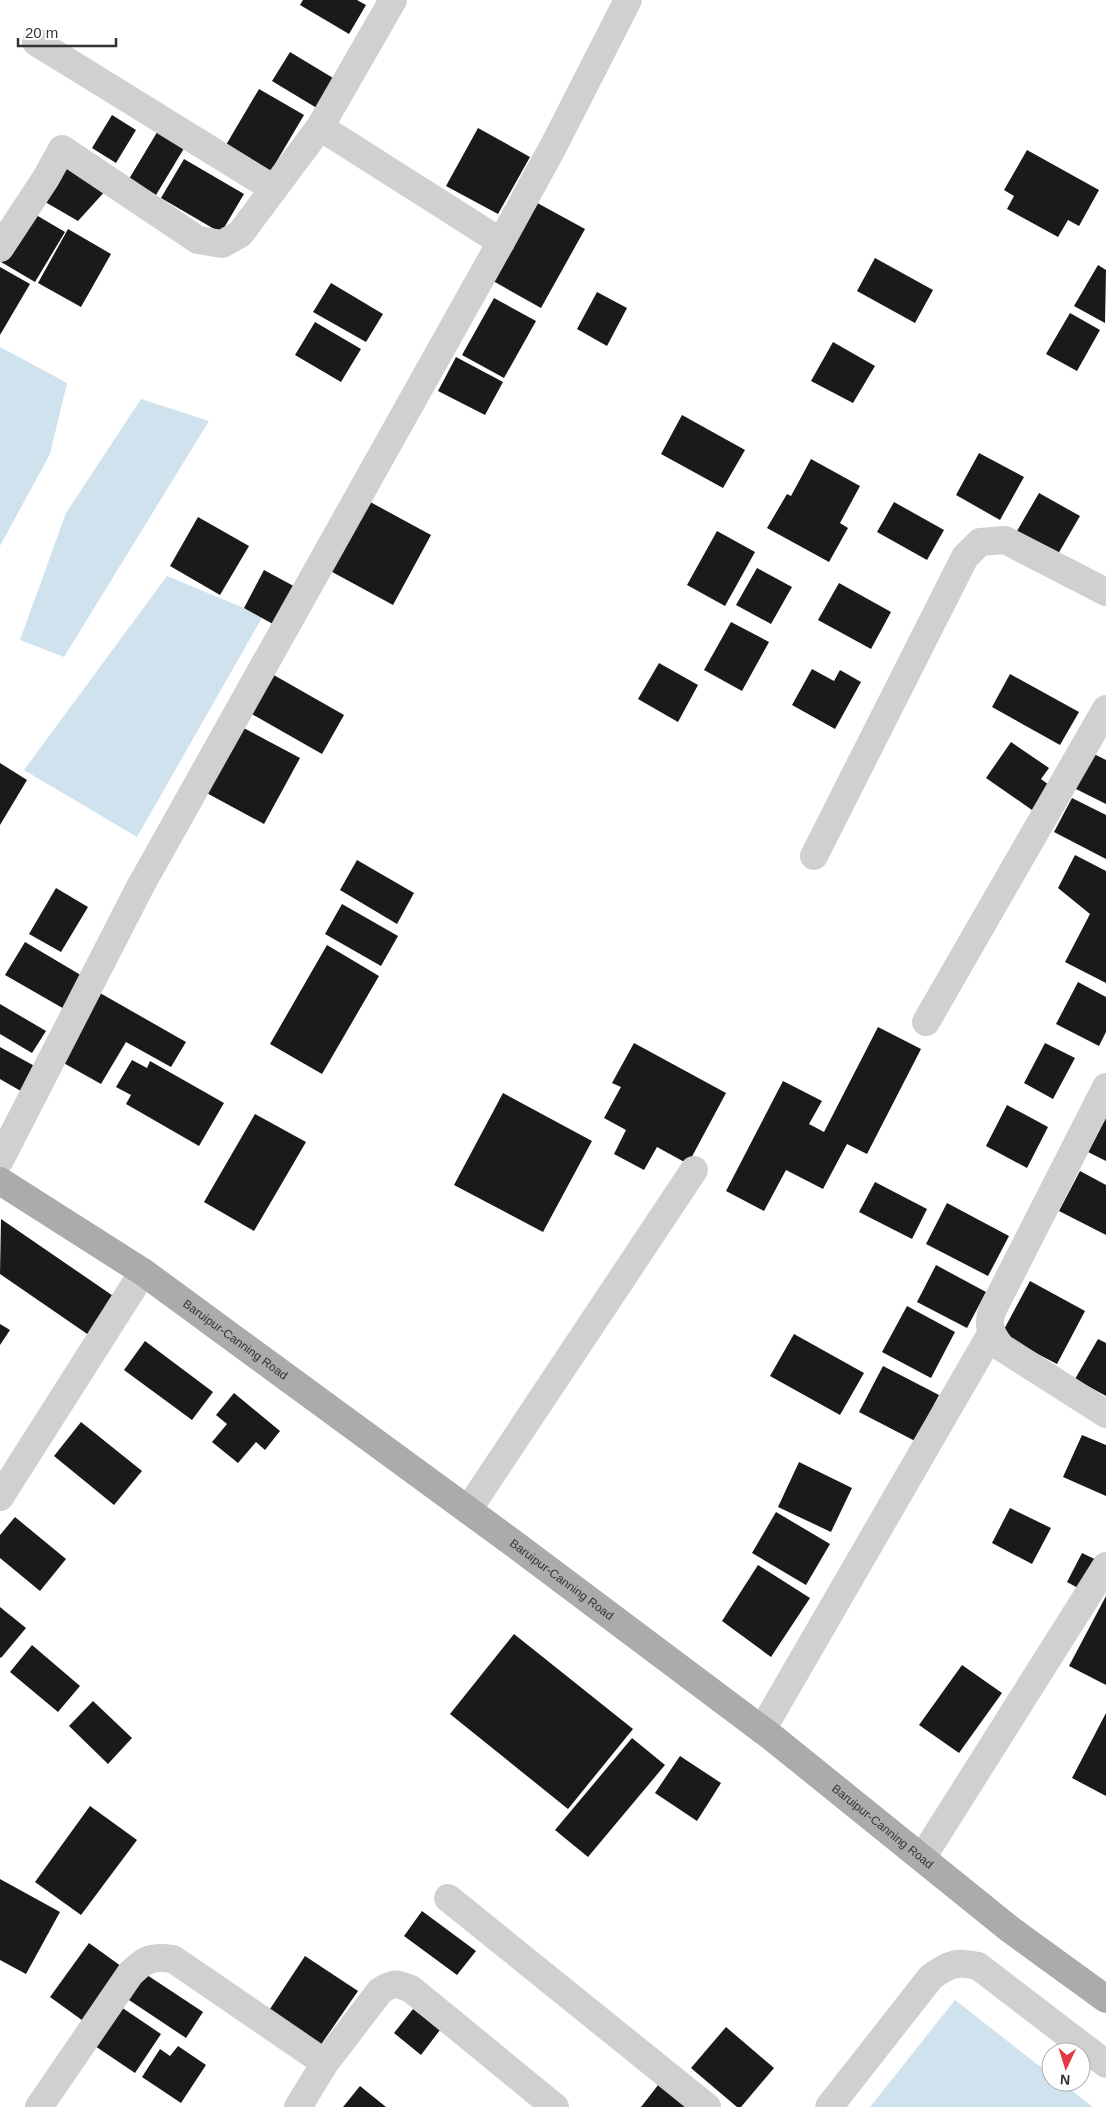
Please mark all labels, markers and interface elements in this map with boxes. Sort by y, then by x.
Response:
scale bar [18,15,115,47]
text: 20 m [25,24,58,41]
street label: Baruipur-Canning Road [180,1297,290,1383]
street label: Baruipur-Canning Road [507,1536,616,1623]
street label: Baruipur-Canning Road [829,1781,936,1872]
north arrow [1041,2042,1091,2092]
text: N [1059,2072,1071,2088]

